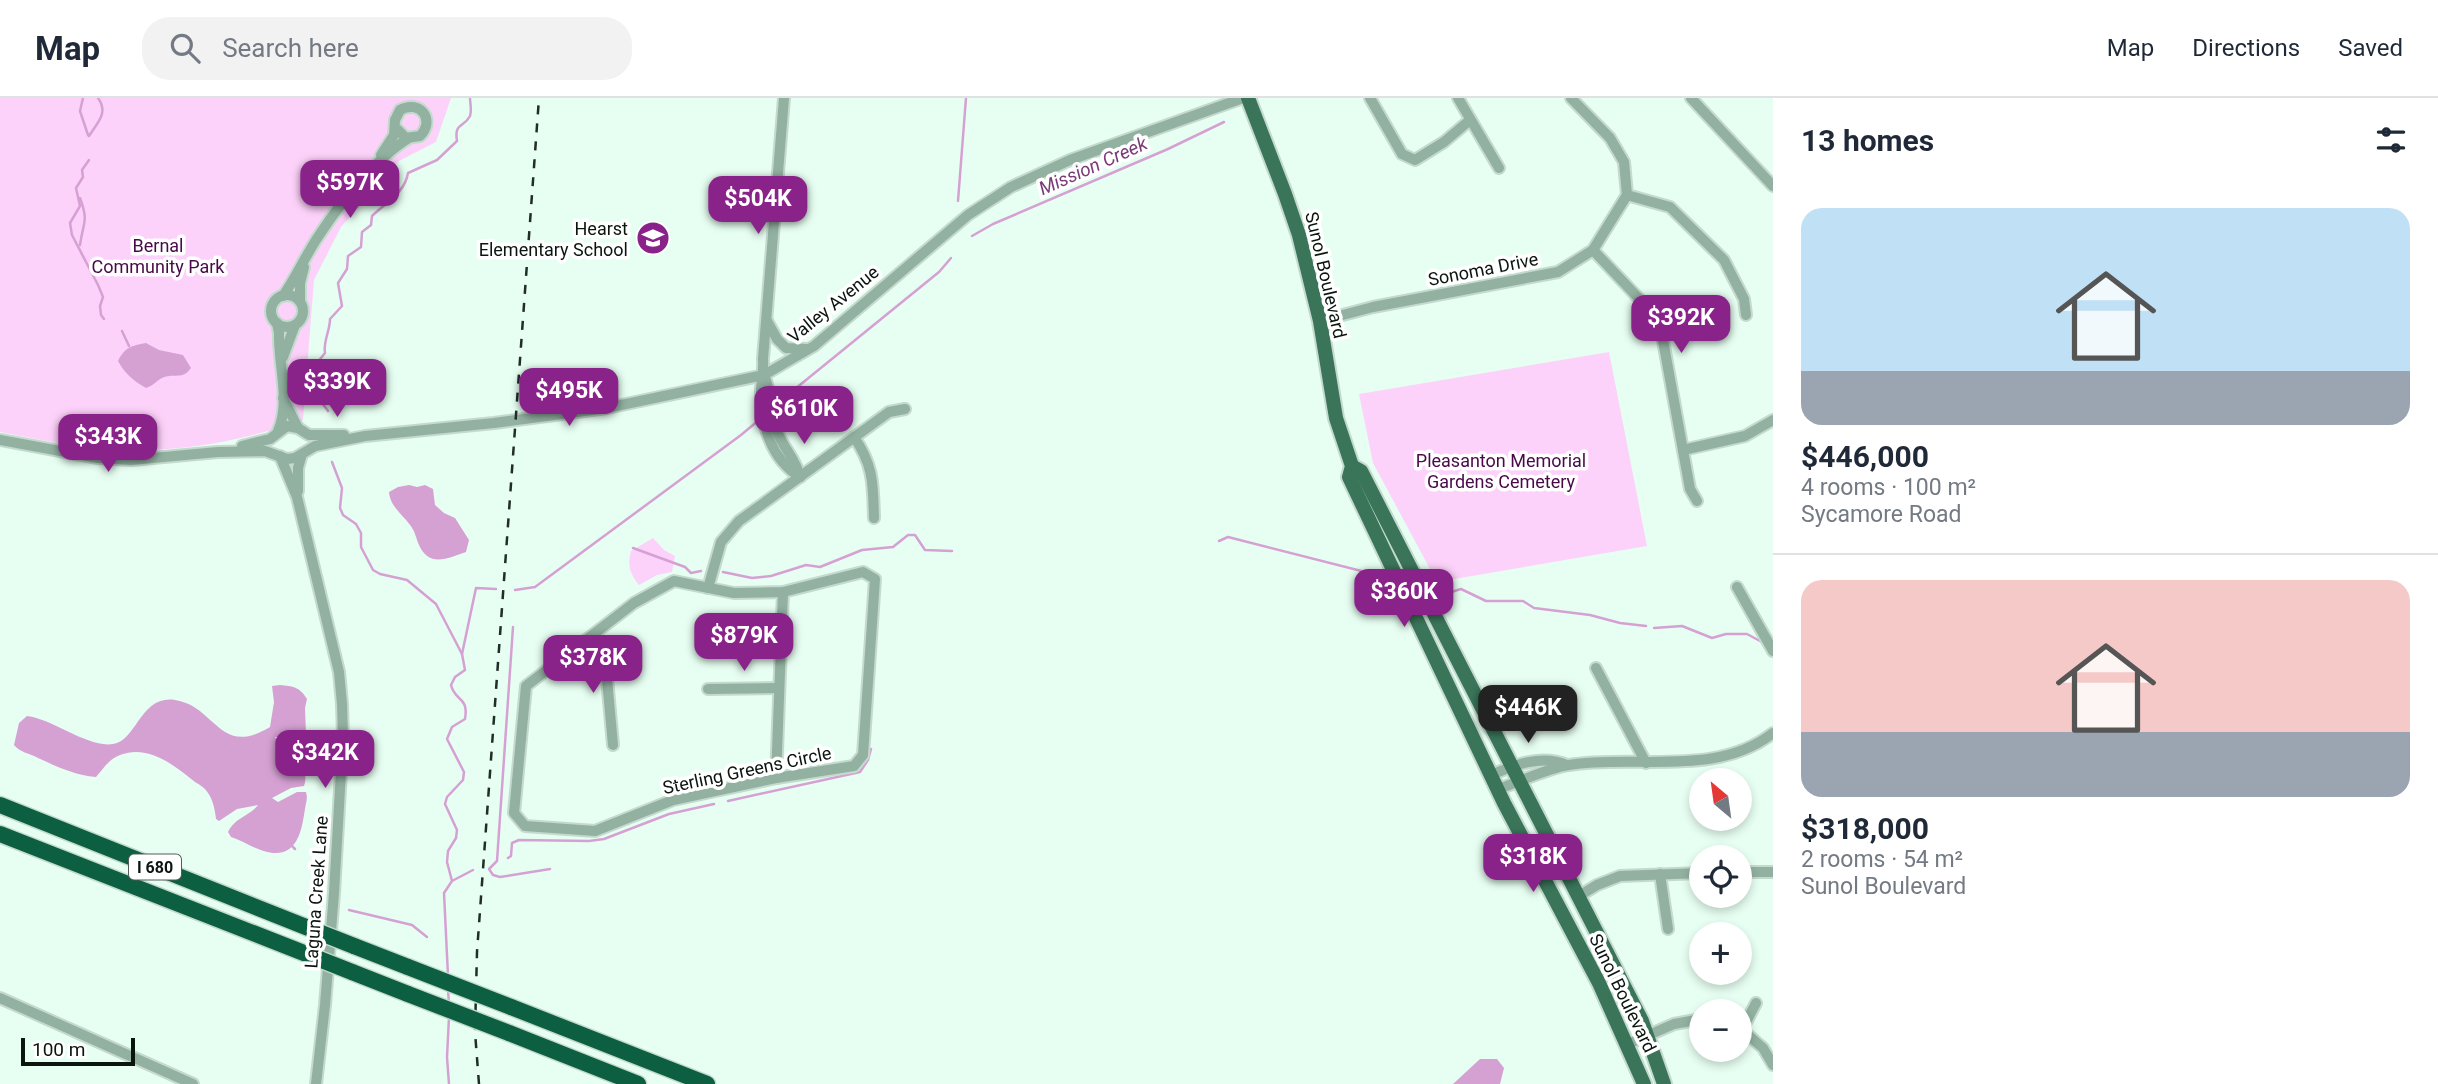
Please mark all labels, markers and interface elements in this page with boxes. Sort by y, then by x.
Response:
search box [142,17,632,80]
text: Map [35,29,100,68]
icon: search [166,29,204,67]
text: Search here [222,33,359,63]
text: Map [2107,34,2154,62]
text: Directions [2192,34,2300,62]
text: Saved [2338,34,2403,62]
icon: filters [2372,121,2410,159]
text: 13 homes [1801,123,1934,158]
water label: Mission Creek [1035,132,1151,200]
pin: $597K [301,160,399,220]
text: $597K [316,169,384,196]
pin: $504K [709,176,807,236]
text: $504K [724,185,792,212]
street label: Sunol Boulevard [1301,210,1351,340]
place label: Hearst Elementary School [479,218,628,260]
school or university icon: Hearst Elementary School [634,219,672,257]
park label: Bernal Community Park [92,235,225,277]
street label: Sonoma Drive [1426,248,1540,290]
icon: home [2043,253,2169,379]
street label: Valley Avenue [783,261,883,347]
pin: $392K [1632,296,1730,355]
text: $392K [1647,304,1715,331]
pin: $339K [288,360,386,419]
text: $339K [303,368,371,395]
pin: $495K [520,368,618,428]
text: $495K [535,377,603,404]
pin: $610K [755,386,853,446]
text: $610K [770,395,838,422]
pin: $343K [59,414,157,474]
text: $343K [74,423,142,450]
text: $446,000 [1801,439,1929,474]
park label: Pleasanton Memorial Gardens Cemetery [1416,450,1586,492]
text: 4 rooms · 100 m² [1801,474,1976,501]
text: Sycamore Road [1801,501,1961,528]
pin: $360K [1355,570,1453,629]
text: $360K [1370,578,1438,605]
pin: $879K [695,614,793,673]
text: $879K [710,622,778,649]
icon: home [2043,625,2169,751]
pin: $378K [544,636,642,695]
text: $378K [559,644,627,671]
pin: $446K [1479,686,1577,745]
text: $446K [1494,694,1562,721]
pin: $342K [276,730,374,790]
text: $342K [291,739,359,766]
street label: Sterling Greens Circle [661,742,833,798]
north arrow [1689,768,1752,831]
map controls [1689,768,1752,1062]
text: $318,000 [1801,811,1929,846]
street label: Laguna Creek Lane [300,815,332,969]
pin: $318K [1484,834,1582,894]
text: $318K [1499,843,1567,870]
button: locate [1689,845,1752,908]
text: 2 rooms · 54 m² [1801,846,1963,873]
road number: I 680 [129,854,181,880]
text: Sunol Boulevard [1801,873,1966,900]
button: + [1689,922,1752,985]
street label: Sunol Boulevard [1585,930,1661,1056]
button: − [1689,999,1752,1062]
scale bar [21,1035,135,1067]
text: 100 m [32,1038,85,1061]

